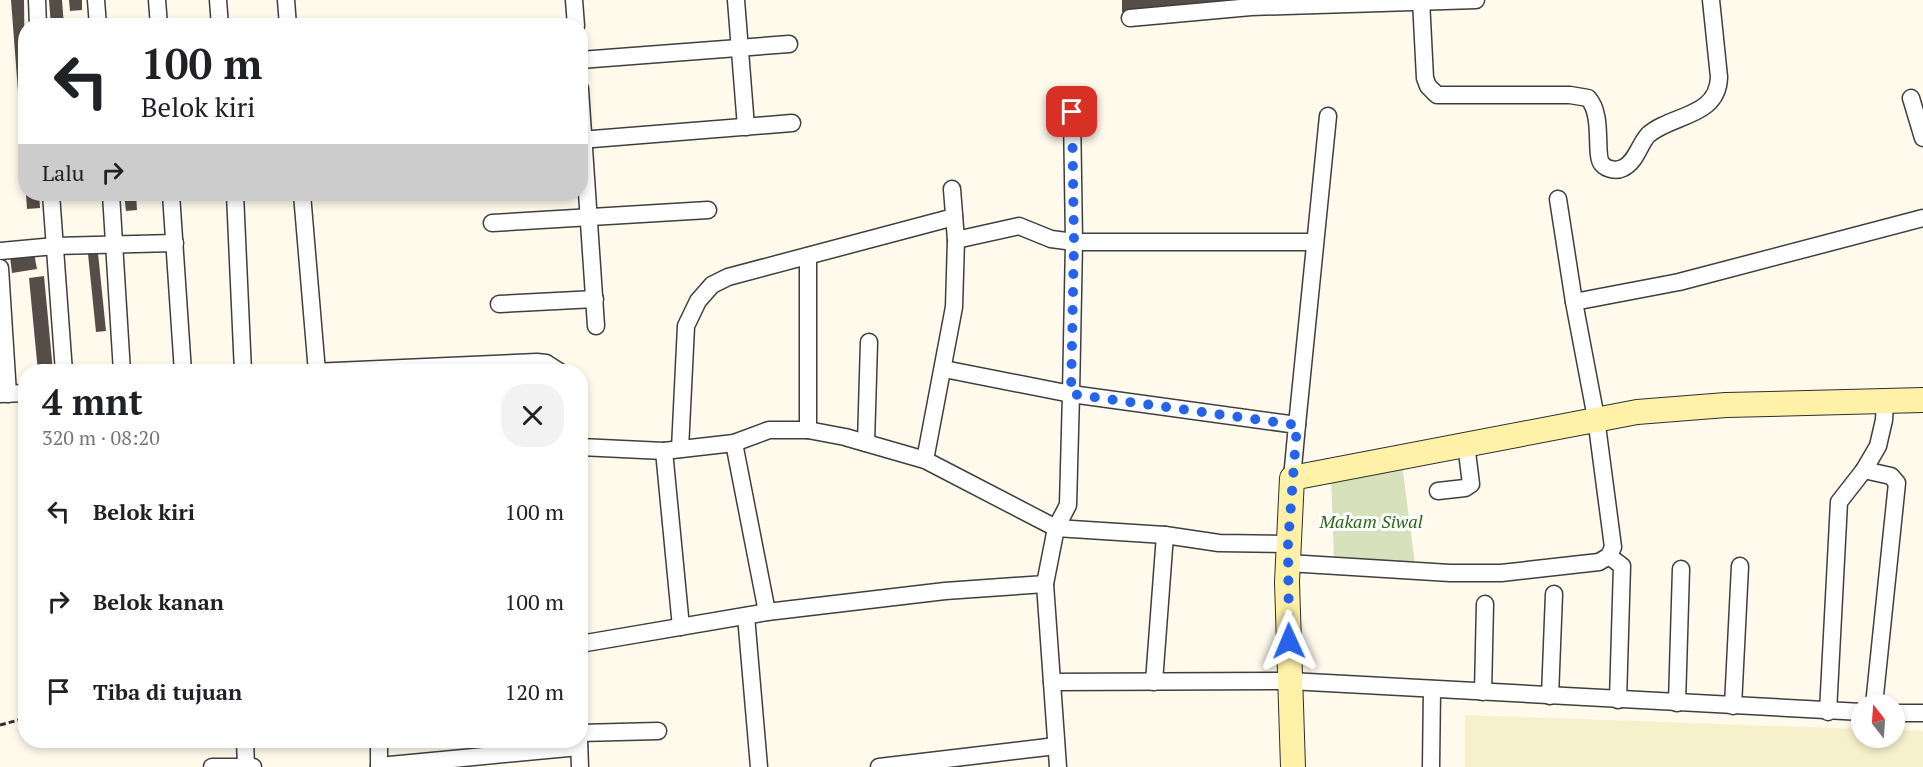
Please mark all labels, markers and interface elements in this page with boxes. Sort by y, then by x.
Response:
text: 100 m [141,35,262,91]
icon: left [42,42,120,120]
pin [1046,86,1097,137]
text: Belok kiri [141,89,255,125]
icon: arrive [1055,95,1088,128]
icon: right [96,156,129,189]
text: Lalu [42,158,84,187]
text: 4 mnt [42,378,143,425]
button: close [501,384,564,447]
text: 320 m · 08:20 [42,424,160,451]
icon: left [42,495,75,528]
text: Belok kiri [93,497,195,526]
text: 100 m [504,497,564,526]
park label: Makam Siwal [1318,509,1423,533]
icon: right [42,585,75,618]
text: Belok kanan [93,587,224,616]
text: 100 m [504,587,564,616]
position arrow [1257,609,1321,673]
icon: arrive [42,675,75,708]
text: Tiba di tujuan [93,677,242,706]
text: 120 m [504,677,564,706]
north arrow [1851,694,1905,748]
map controls [1851,694,1905,748]

